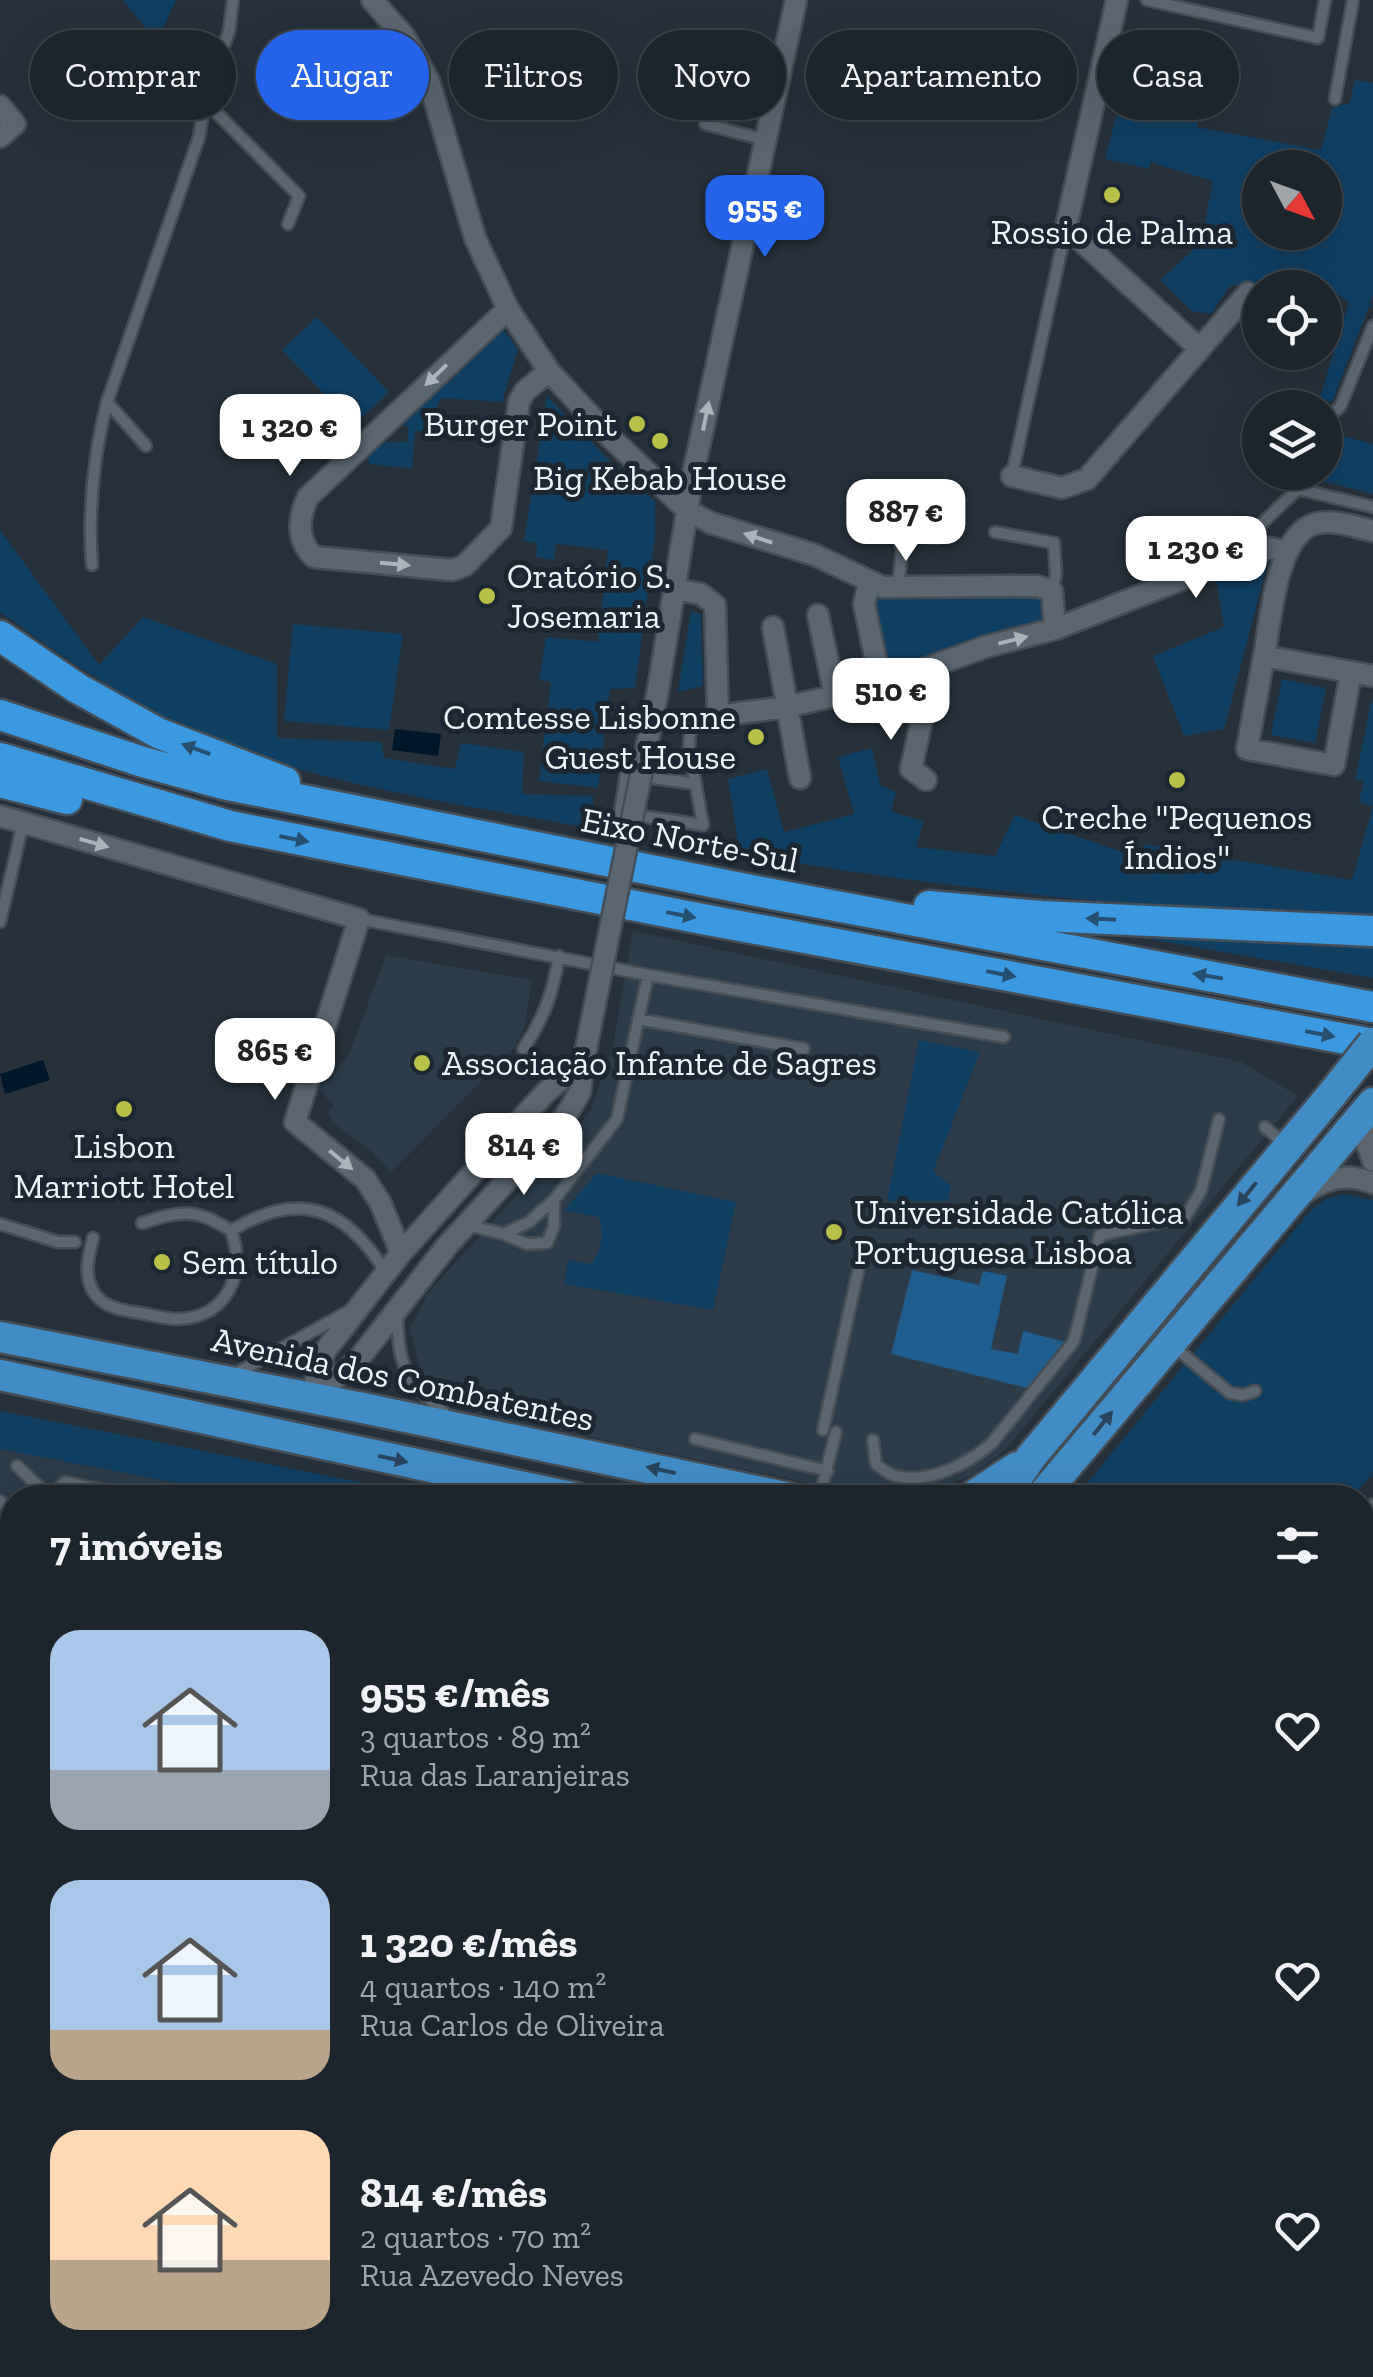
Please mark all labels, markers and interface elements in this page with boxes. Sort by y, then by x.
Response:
chip: Comprar [30,30,236,120]
chip: Alugar [256,30,429,120]
chip: Filtros [449,30,618,120]
chip: Novo [638,30,786,120]
chip: Apartamento [806,30,1077,120]
chip: Casa [1097,30,1239,120]
north arrow [1242,150,1342,250]
map controls [1242,150,1342,490]
pin: 955 € [695,175,835,260]
marker: Rossio de Palma [1101,184,1123,206]
text: 955 € [727,188,803,226]
place label: Rossio de Palma [991,211,1233,253]
button: locate [1242,270,1342,370]
one-way arrow [425,363,449,386]
button: layers [1242,390,1342,490]
pin: 1 320 € [198,394,382,479]
one-way arrow [699,400,714,431]
place label: Burger Point [424,403,617,445]
text: 1 320 € [242,407,338,445]
marker: Burger Point [626,413,648,435]
marker: Big Kebab House [649,430,671,452]
place label: Big Kebab House [533,457,787,499]
pin: 887 € [836,479,976,564]
text: 887 € [868,492,944,530]
pin: 1 230 € [1104,516,1288,601]
text: 1 230 € [1148,529,1244,567]
one-way arrow [743,530,773,545]
place label: Oratório S. Josemaria [507,555,671,637]
one-way arrow [380,557,412,573]
marker: Oratório S. Josemaria [476,585,498,607]
one-way arrow [998,632,1029,647]
pin: 510 € [821,658,961,743]
text: 510 € [855,671,928,709]
place label: Comtesse Lisbonne Guest House [443,696,736,778]
marker: Comtesse Lisbonne Guest House [745,726,767,748]
one-way arrow [181,741,211,756]
marker: Creche "Pequenos Índios" [1166,769,1188,791]
place label: Creche "Pequenos Índios" [1042,796,1312,878]
street label: Eixo Norte-Sul [578,798,802,882]
one-way arrow [279,831,310,847]
one-way arrow [79,836,110,851]
one-way arrow [666,907,697,923]
one-way arrow [1084,911,1116,927]
one-way arrow [986,967,1017,983]
one-way arrow [1192,968,1224,983]
pin: 865 € [205,1018,345,1103]
one-way arrow [1305,1027,1337,1042]
text: 865 € [237,1031,313,1069]
place label: Associação Infante de Sagres [442,1042,877,1084]
marker: Associação Infante de Sagres [411,1052,433,1074]
marker: Lisbon Marriott Hotel [113,1098,135,1120]
pin: 814 € [454,1113,594,1198]
place label: Lisbon Marriott Hotel [14,1125,234,1207]
text: 814 € [487,1126,561,1164]
one-way arrow [329,1149,354,1170]
one-way arrow [1237,1181,1259,1207]
place label: Universidade Católica Portuguesa Lisboa [854,1191,1184,1273]
marker: Universidade Católica Portuguesa Lisboa [823,1221,845,1243]
place label: Sem título [182,1241,338,1283]
marker: Sem título [151,1251,173,1273]
street label: Avenida dos Combatentes [208,1318,598,1440]
one-way arrow [1092,1410,1113,1435]
one-way arrow [378,1452,409,1468]
one-way arrow [645,1462,676,1478]
icon: filters [1270,1518,1325,1573]
text: 7 imóveis [50,1520,223,1571]
text: 955 €/mês [360,1667,550,1718]
icon: home [130,1670,250,1790]
icon: heart [1270,1703,1325,1758]
text: 3 quartos · 89 m² [360,1718,591,1756]
text: Rua das Laranjeiras [360,1756,630,1794]
text: 1 320 €/mês [360,1917,578,1968]
icon: home [130,1920,250,2040]
icon: heart [1270,1953,1325,2008]
text: 4 quartos · 140 m² [360,1968,606,2006]
text: Rua Carlos de Oliveira [360,2006,664,2044]
text: 814 €/mês [360,2167,547,2218]
icon: home [130,2170,250,2290]
icon: heart [1270,2203,1325,2258]
text: 2 quartos · 70 m² [360,2218,591,2256]
text: Rua Azevedo Neves [360,2256,624,2294]

